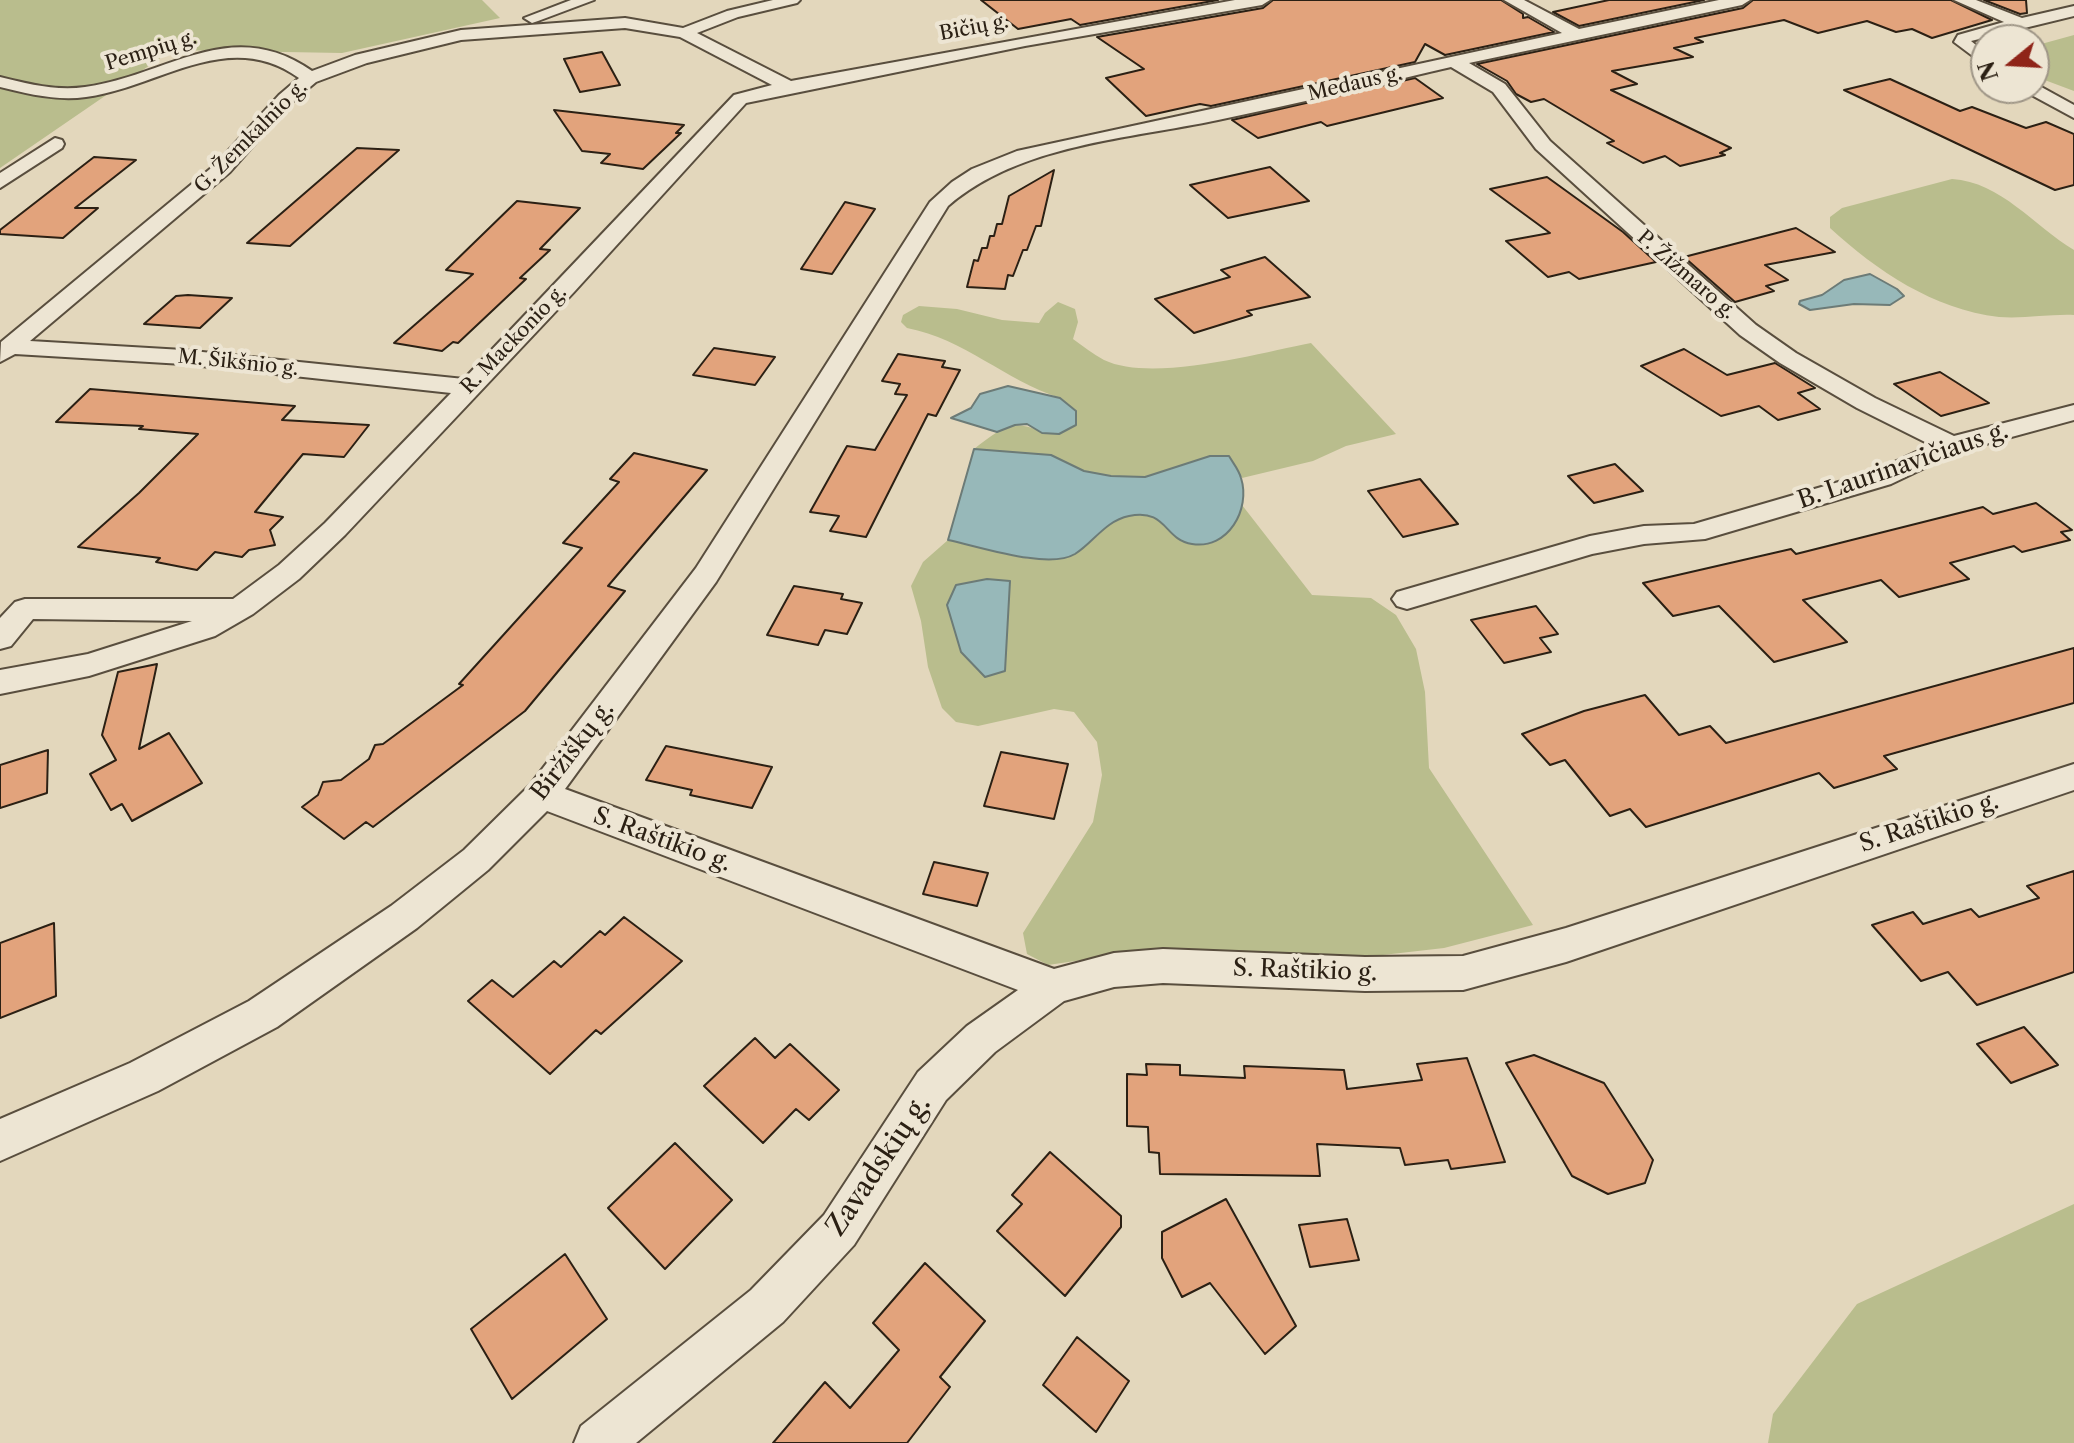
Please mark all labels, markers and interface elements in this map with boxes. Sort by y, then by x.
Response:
street label: Bičių g. [937,10,1011,46]
north arrow [1970,24,2050,104]
street label: Pempių g. [103,26,199,76]
text: N [1973,58,2004,84]
street label: Medaus g. [1306,62,1404,106]
street label: G. Žemkalnio g. [190,76,312,198]
street label: P. Žižmaro g. [1632,226,1740,324]
street label: R. Mackonio g. [456,281,572,399]
street label: M. Šikšnio g. [177,345,299,381]
street label: B. Laurinavičiaus g. [1794,416,2012,516]
street label: Biržiškų g. [525,696,621,806]
street label: S. Raštikio g. [1856,787,2002,859]
street label: S. Raštikio g. [589,802,735,878]
street label: S. Raštikio g. [1232,954,1378,988]
street label: Zavadskių g. [820,1089,938,1243]

